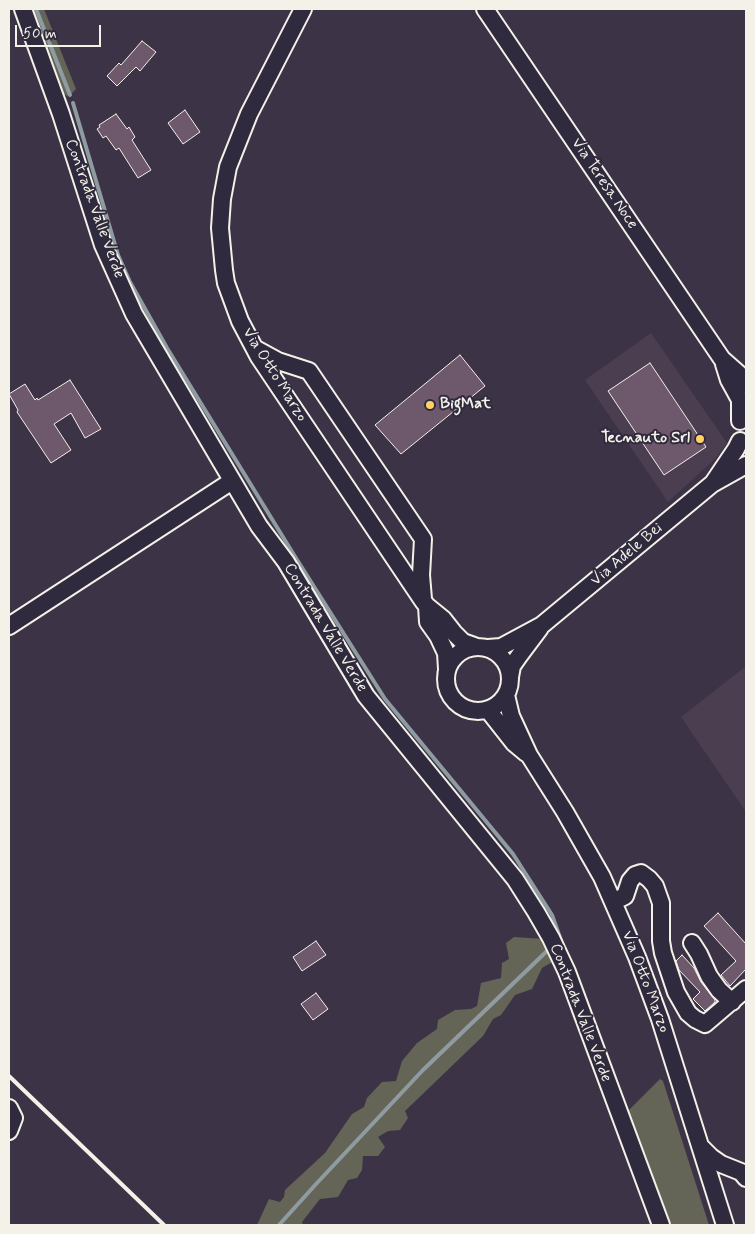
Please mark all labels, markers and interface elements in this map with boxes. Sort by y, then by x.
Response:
scale bar [18,15,104,47]
text: 50 m [23,24,57,44]
street label: Via Teresa Noce [566,135,642,233]
street label: Contrada Valle Verde [60,137,128,281]
street label: Via Otto Marzo [237,324,311,426]
place label: BigMat [440,395,491,415]
marker: BigMat [424,399,436,411]
place label: Tecnauto Srl [601,429,690,449]
marker: Tecnauto Srl [694,433,706,445]
street label: Via Adele Bei [587,519,667,591]
street label: Contrada Valle Verde [279,560,371,696]
street label: Via Otto Marzo [617,928,673,1036]
street label: Contrada Valle Verde [545,941,615,1085]

